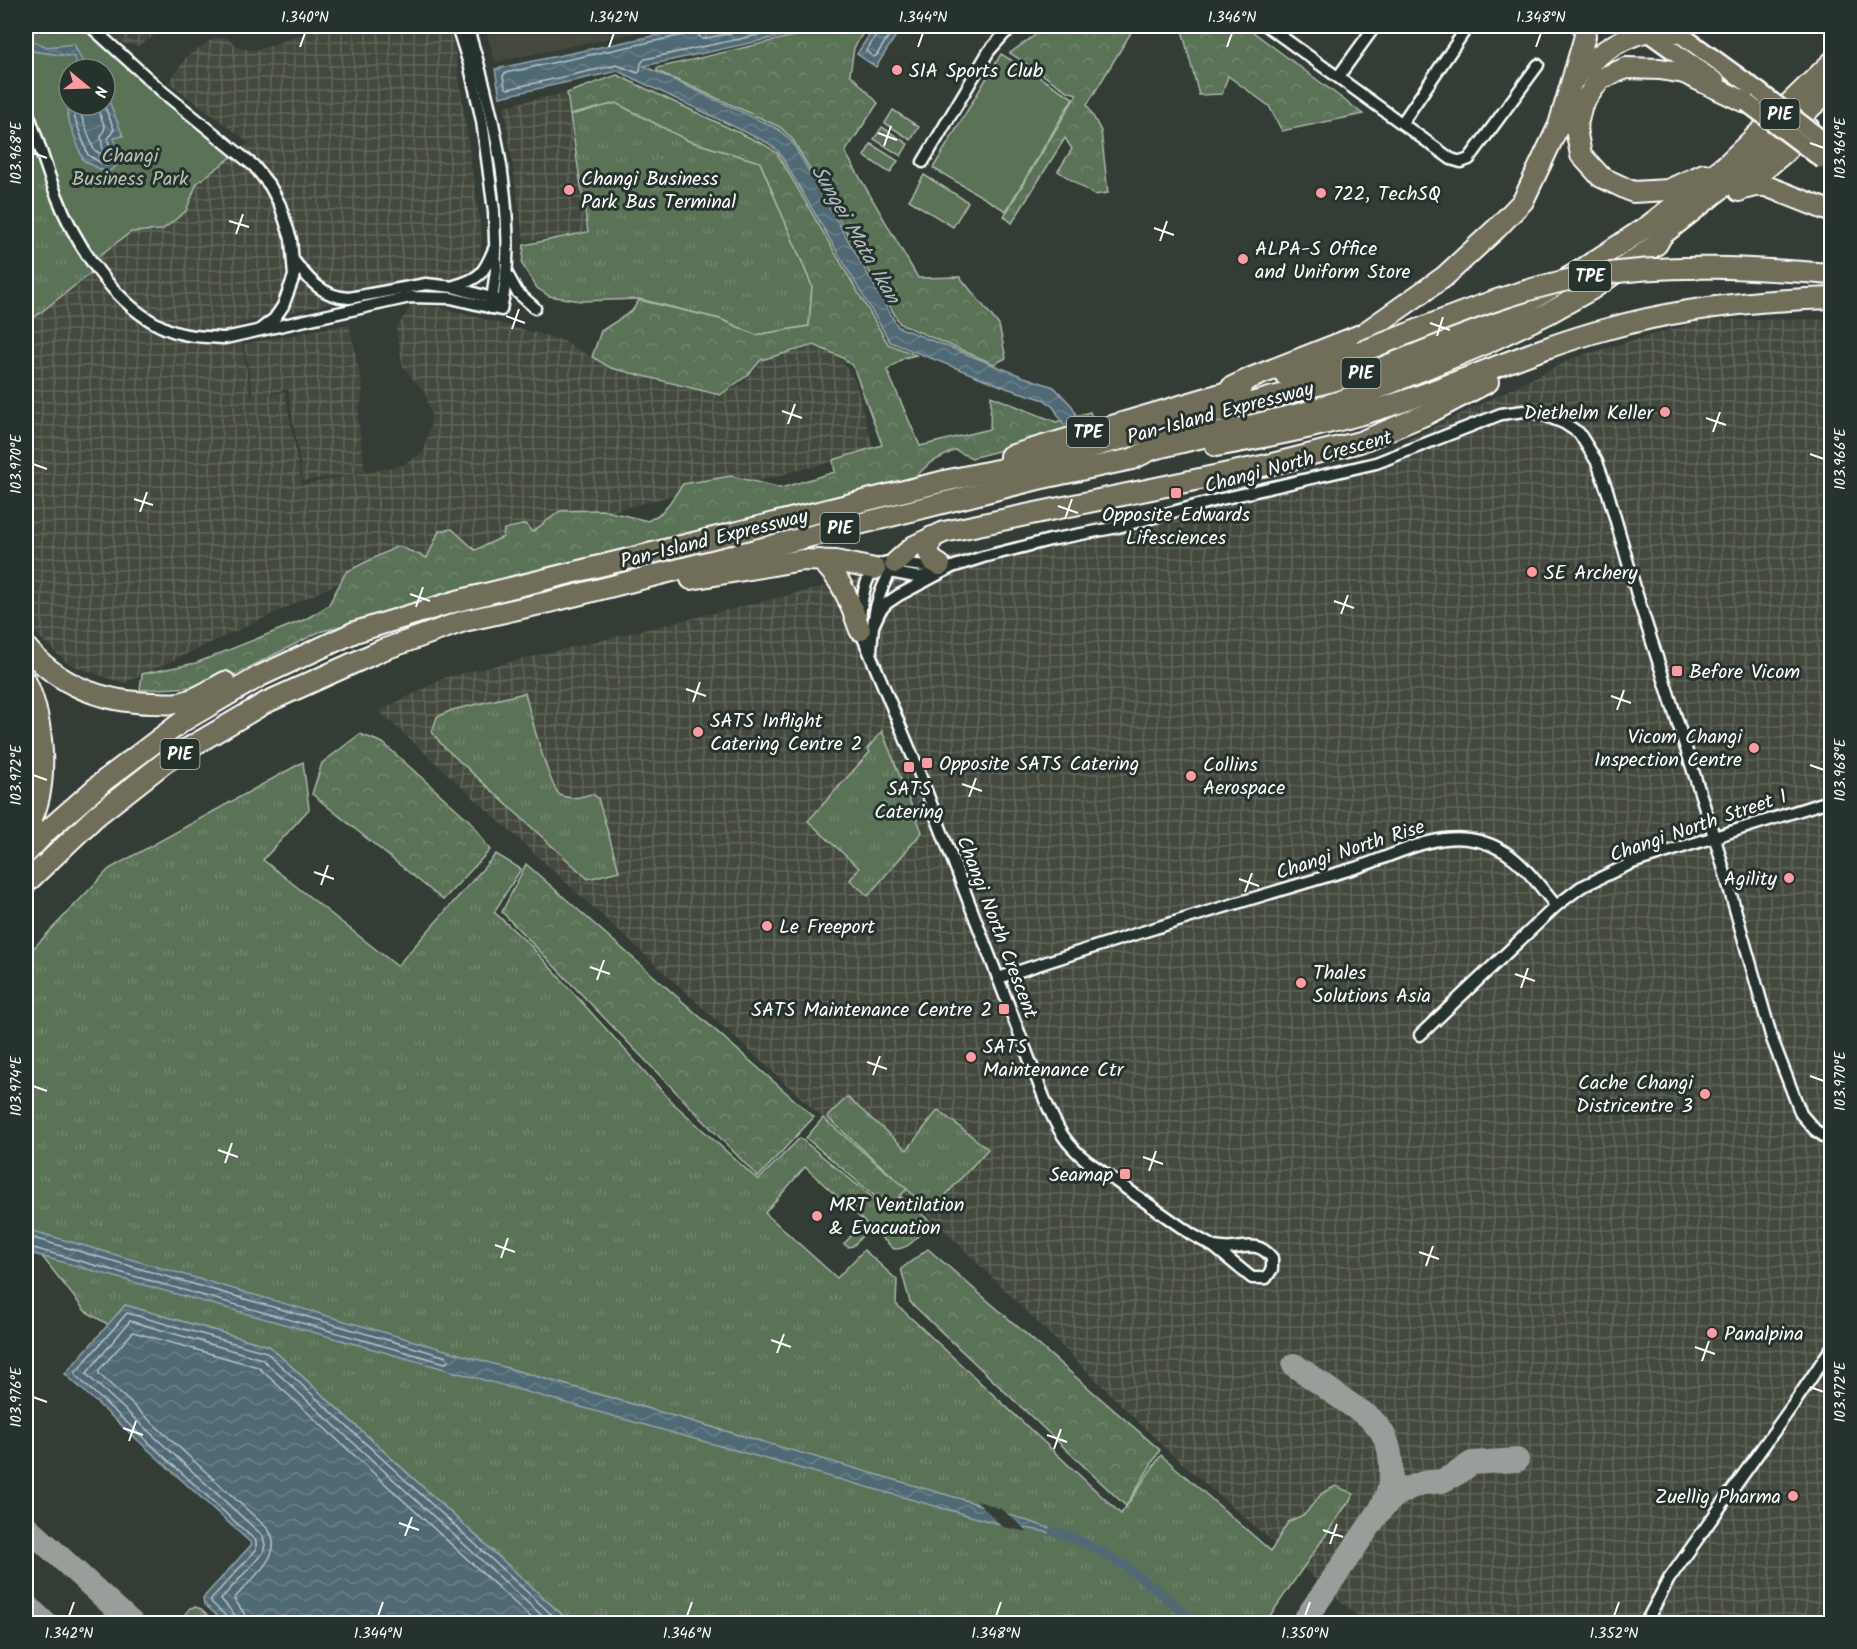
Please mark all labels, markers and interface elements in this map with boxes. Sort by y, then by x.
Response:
text: 1.340°N [281,6,329,30]
text: 1.342°N [589,6,639,30]
text: 1.344°N [899,6,947,30]
text: 1.346°N [1208,6,1256,30]
text: 1.348°N [1516,6,1566,30]
place label: SIA Sports Club [909,56,1044,88]
north arrow [57,57,117,117]
marker: SIA Sports Club [890,63,904,77]
text: N [86,83,113,100]
road number: PIE [1760,99,1800,129]
text: 103.964°E [1829,116,1853,179]
text: 103.968°E [5,120,29,184]
park label: Changi Business Park [72,141,189,196]
water label: Sungei Mata Ikan [802,159,909,312]
place label: Changi Business Park Bus Terminal [581,164,736,219]
place label: 722, TechSQ [1333,179,1441,211]
marker: Changi Business Park Bus Terminal [562,183,576,197]
marker: 722, TechSQ [1314,186,1328,200]
place label: ALPA-S Office and Uniform Store [1255,234,1411,289]
marker: ALPA-S Office and Uniform Store [1236,252,1250,266]
road number: TPE [1569,261,1611,291]
road number: PIE [1342,358,1380,388]
street label: Pan-Island Expressway [1123,373,1318,454]
place label: Diethelm Keller [1524,398,1654,430]
marker: Diethelm Keller [1658,405,1672,419]
road number: TPE [1067,417,1109,447]
street label: Changi North Crescent [1201,422,1396,503]
text: 103.966°E [1829,427,1853,490]
text: 103.970°E [5,433,29,494]
marker: Opposite Edwards Lifesciences [1169,486,1183,500]
place label: Opposite Edwards Lifesciences [1102,500,1251,555]
street label: Pan-Island Expressway [617,501,812,579]
road number: PIE [820,513,860,543]
place label: SE Archery [1544,558,1638,590]
marker: SE Archery [1525,565,1539,579]
place label: Before Vicom [1689,657,1800,689]
marker: Before Vicom [1670,664,1684,678]
place label: SATS Inflight Catering Centre 2 [710,706,862,761]
place label: Vicom Changi Inspection Centre [1594,722,1743,777]
marker: SATS Inflight Catering Centre 2 [691,725,705,739]
text: 103.968°E [1829,737,1853,801]
road number: PIE [160,739,200,769]
marker: Vicom Changi Inspection Centre [1747,741,1761,755]
text: 103.972°E [5,743,29,806]
place label: Opposite SATS Catering [939,749,1139,781]
place label: Collins Aerospace [1203,750,1285,805]
marker: Opposite SATS Catering [920,756,934,770]
marker: SATS Catering [902,760,916,774]
marker: Collins Aerospace [1184,769,1198,783]
place label: SATS Catering [874,774,944,829]
street label: Changi North Street 1 [1606,782,1792,872]
street label: Changi North Rise [1272,812,1429,890]
street label: Changi North Crescent [947,832,1046,1024]
place label: Agility [1724,864,1778,896]
marker: Agility [1782,871,1796,885]
place label: Le Freeport [779,912,875,944]
marker: Le Freeport [760,919,774,933]
place label: Thales Solutions Asia [1313,958,1431,1013]
marker: Thales Solutions Asia [1294,976,1308,990]
place label: SATS Maintenance Centre 2 [751,995,992,1027]
marker: SATS Maintenance Centre 2 [997,1002,1011,1016]
place label: SATS Maintenance Ctr [983,1032,1125,1087]
marker: SATS Maintenance Ctr [964,1050,978,1064]
text: 103.970°E [1829,1050,1853,1111]
text: 103.974°E [5,1054,29,1116]
place label: Cache Changi Districentre 3 [1576,1068,1694,1123]
marker: Cache Changi Districentre 3 [1698,1087,1712,1101]
place label: Seamap [1049,1160,1113,1192]
marker: Seamap [1118,1167,1132,1181]
place label: MRT Ventilation & Evacuation [829,1190,964,1245]
marker: MRT Ventilation & Evacuation [810,1209,824,1223]
place label: Panalpina [1724,1319,1804,1351]
marker: Panalpina [1705,1326,1719,1340]
text: 103.972°E [1829,1360,1853,1423]
text: 103.976°E [5,1365,29,1427]
place label: Zuellig Pharma [1655,1482,1781,1514]
marker: Zuellig Pharma [1786,1489,1800,1503]
text: 1.342°N [44,1622,94,1646]
text: 1.344°N [354,1622,402,1646]
text: 1.346°N [663,1622,711,1646]
text: 1.348°N [971,1622,1021,1646]
text: 1.350°N [1281,1622,1329,1646]
text: 1.352°N [1590,1622,1638,1646]

